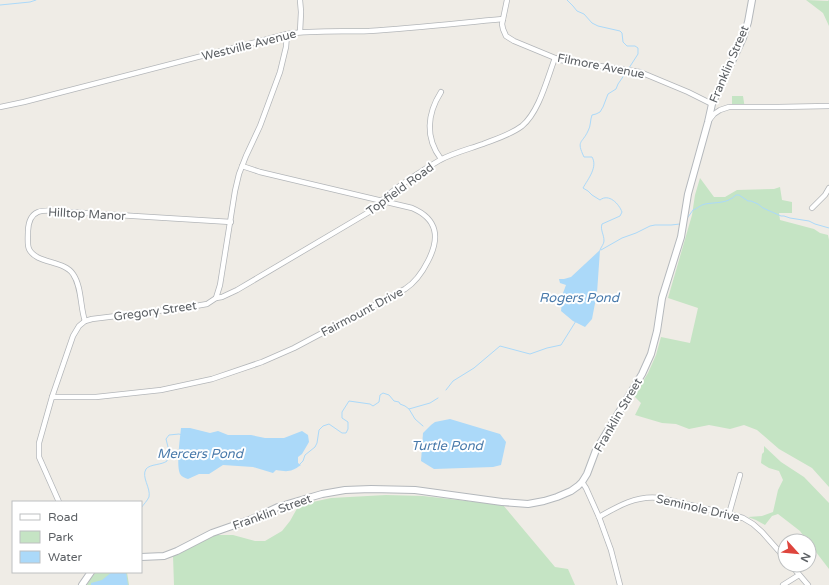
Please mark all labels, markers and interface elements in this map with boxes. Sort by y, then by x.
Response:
street label: Franklin Street [706,23,752,105]
street label: Westville Avenue [200,26,298,64]
street label: Filmore Avenue [556,51,646,81]
street label: Topfield Road [364,160,436,218]
street label: Hilltop Manor [48,205,127,223]
street label: Fairmount Drive [319,284,406,339]
water label: Rogers Pond [539,290,621,306]
street label: Gregory Street [113,298,198,324]
street label: Franklin Street [591,375,645,454]
water label: Turtle Pond [411,438,485,454]
water label: Mercers Pond [157,446,245,462]
street label: Franklin Street [231,491,314,533]
street label: Seminole Drive [655,492,741,524]
legend [12,501,142,573]
text: Road [48,510,78,524]
text: Park [48,530,74,544]
north arrow [777,533,817,573]
text: Water [48,550,83,564]
text: N [798,550,813,564]

